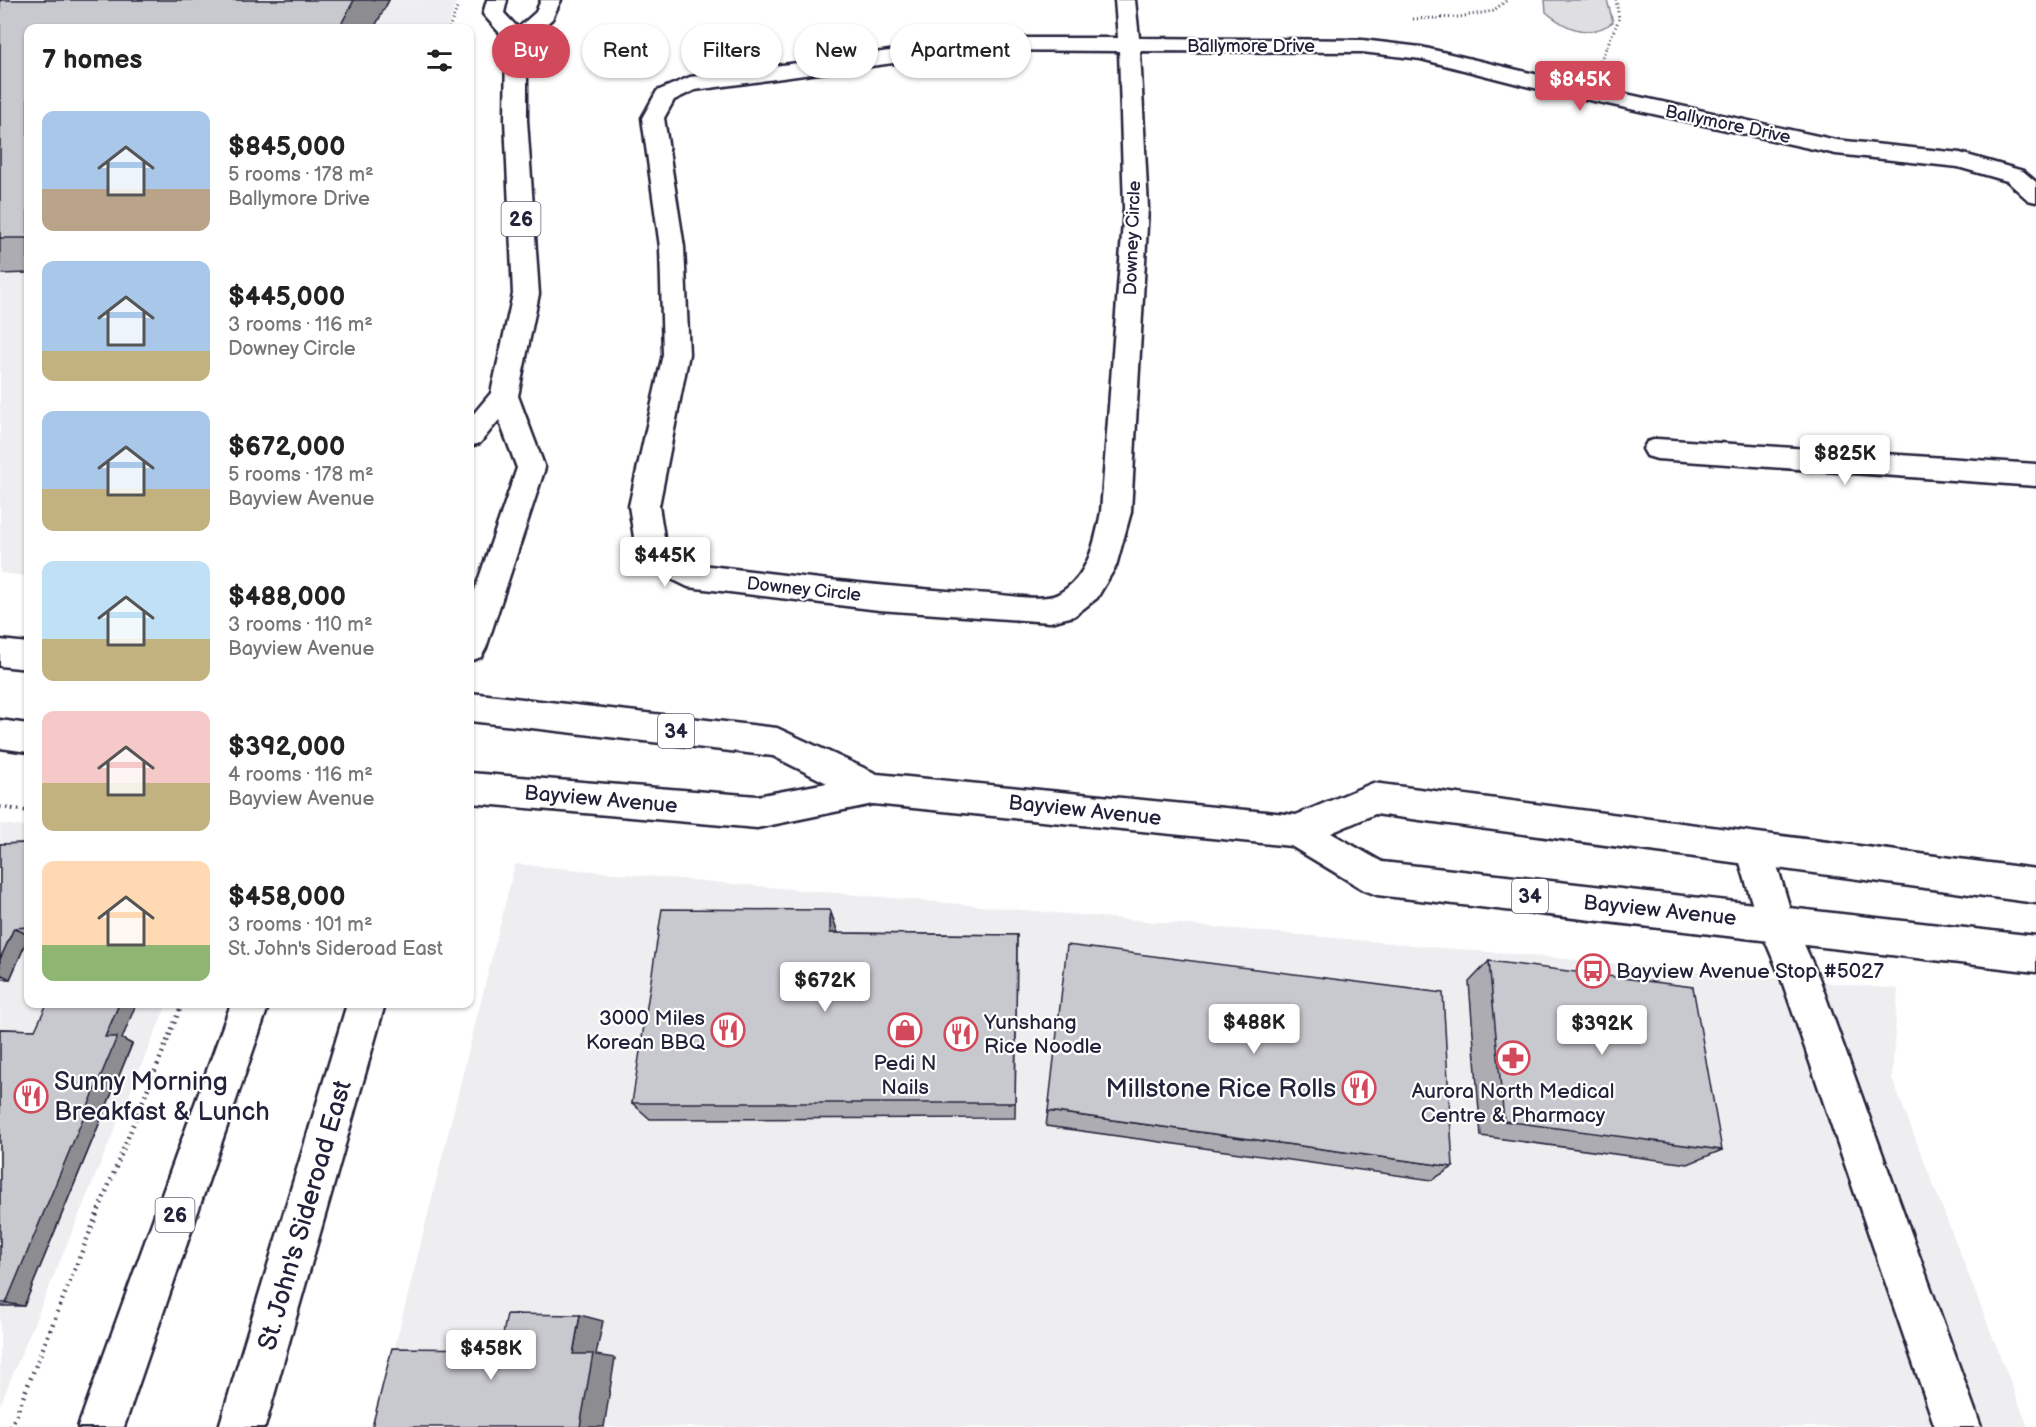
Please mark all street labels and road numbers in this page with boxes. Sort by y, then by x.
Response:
street label: Ballymore Drive [1187,36,1315,57]
street label: Ballymore Drive [1663,101,1793,148]
street label: Downey Circle [1120,180,1145,296]
road number: 26 [502,202,540,236]
street label: Downey Circle [746,573,862,606]
road number: 34 [658,714,694,748]
street label: Bayview Avenue [523,780,679,819]
street label: Bayview Avenue [1007,790,1163,831]
road number: 34 [1512,879,1548,913]
street label: Bayview Avenue [1582,890,1738,931]
street label: St. John's Sideroad East [252,1077,359,1354]
road number: 26 [156,1198,195,1232]

